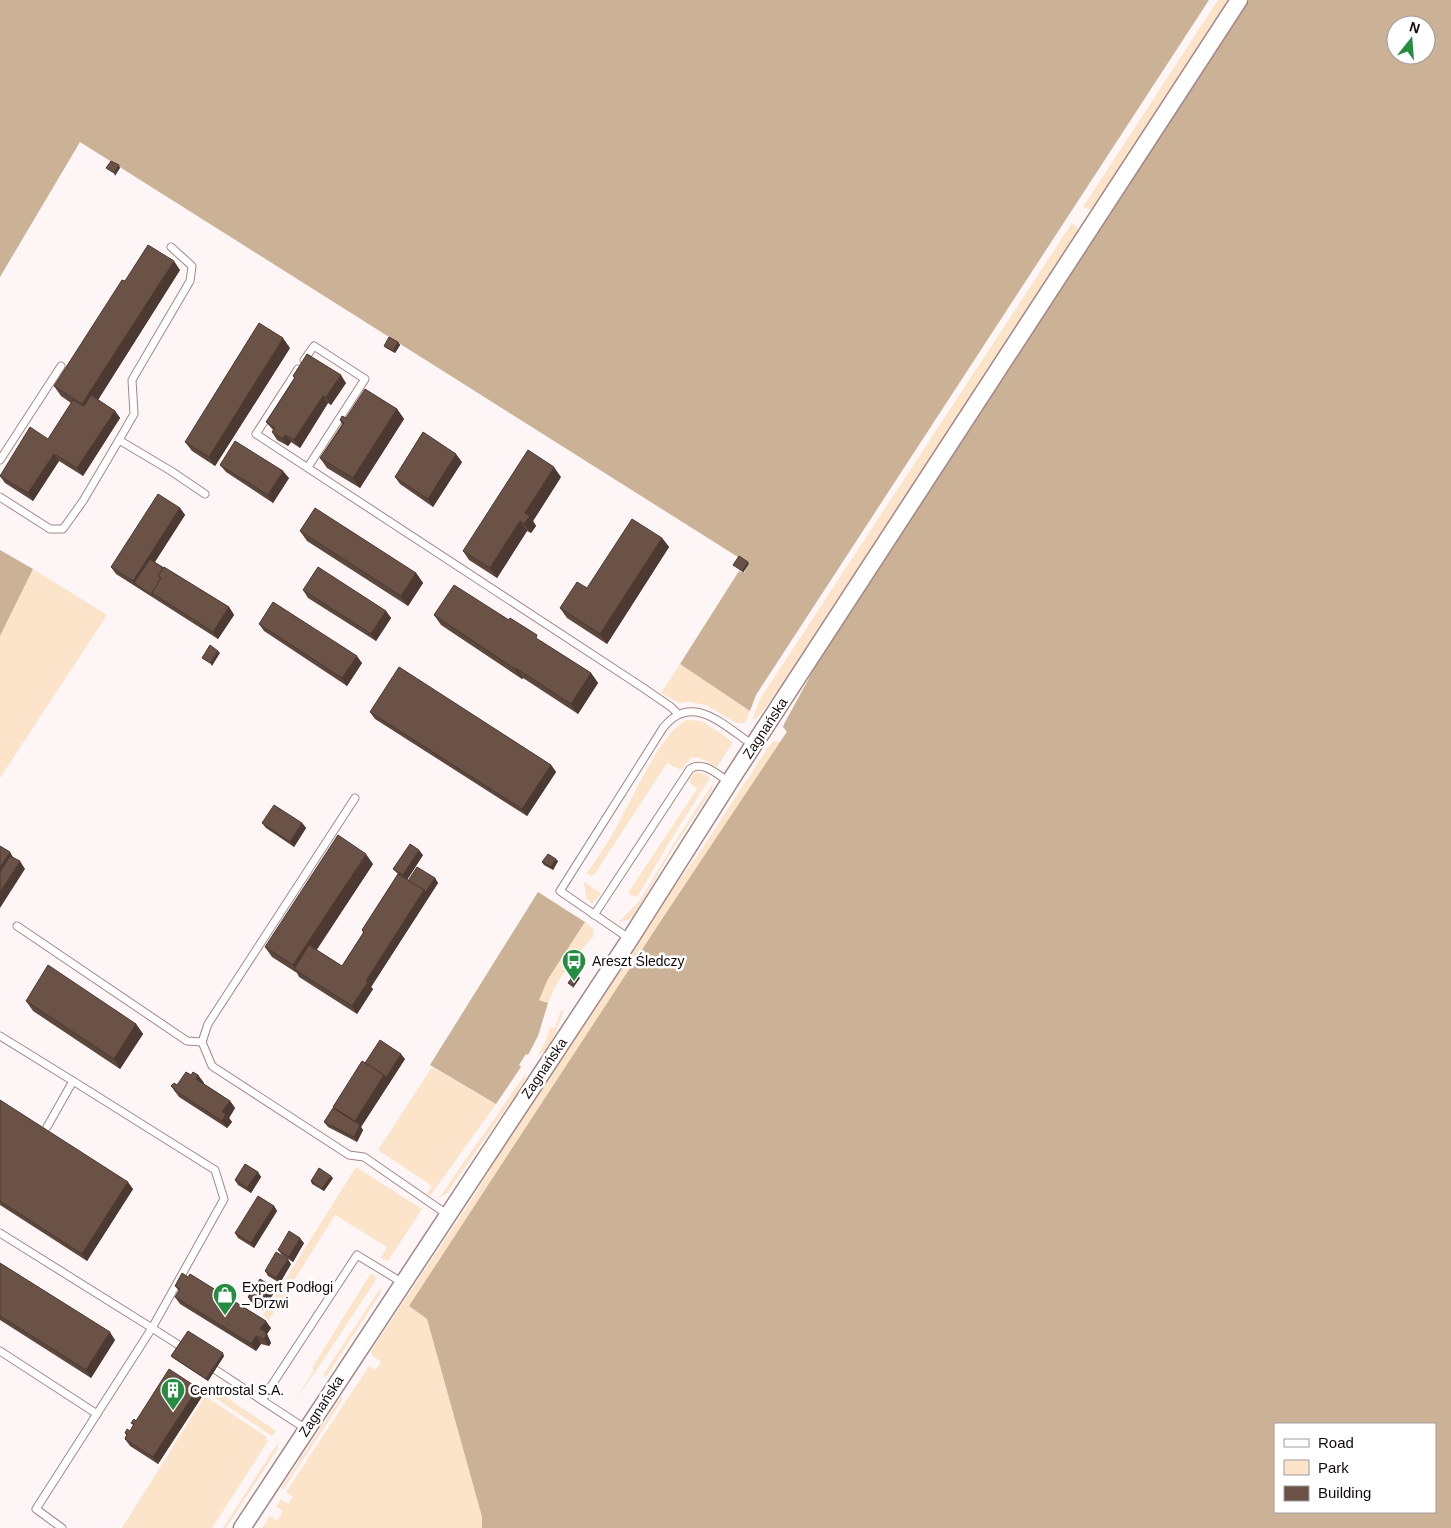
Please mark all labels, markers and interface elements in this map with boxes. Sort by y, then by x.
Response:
north arrow [1386,15,1436,65]
text: N [1408,18,1422,37]
street label: Zagnańska [739,694,791,761]
bus stop icon: Areszt Śledczy [561,948,587,982]
place label: Areszt Śledczy [592,952,685,969]
street label: Zagnańska [518,1035,570,1101]
place label: Expert Podłogi – Drzwi [242,1279,333,1311]
shop icon: Expert Podłogi – Drzwi [212,1282,238,1316]
street label: Zagnańska [295,1372,347,1439]
building icon: Centrostal S.A. [160,1377,186,1411]
place label: Centrostal S.A. [190,1382,284,1398]
legend [1274,1423,1436,1513]
text: Road [1318,1434,1354,1451]
text: Park [1318,1459,1349,1476]
text: Building [1318,1484,1371,1501]

